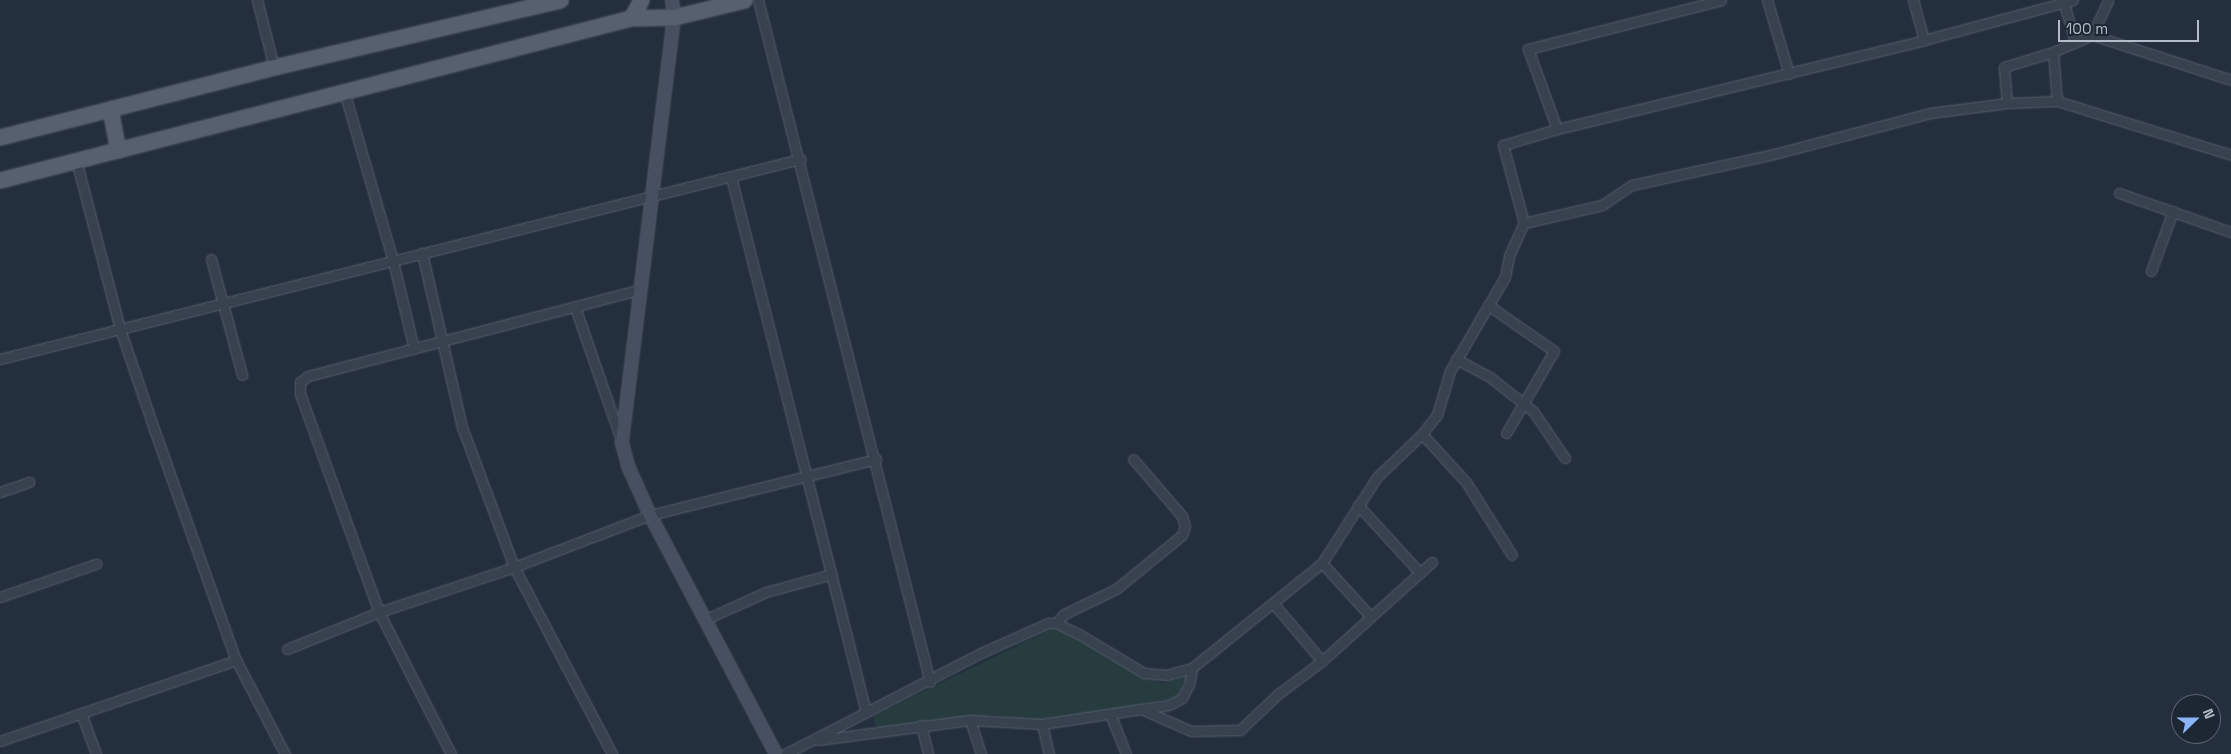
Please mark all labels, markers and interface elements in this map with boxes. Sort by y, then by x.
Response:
scale bar [2061,10,2202,42]
text: 100 m [2066,19,2108,38]
north arrow [2171,694,2221,744]
text: N [2199,706,2219,721]

